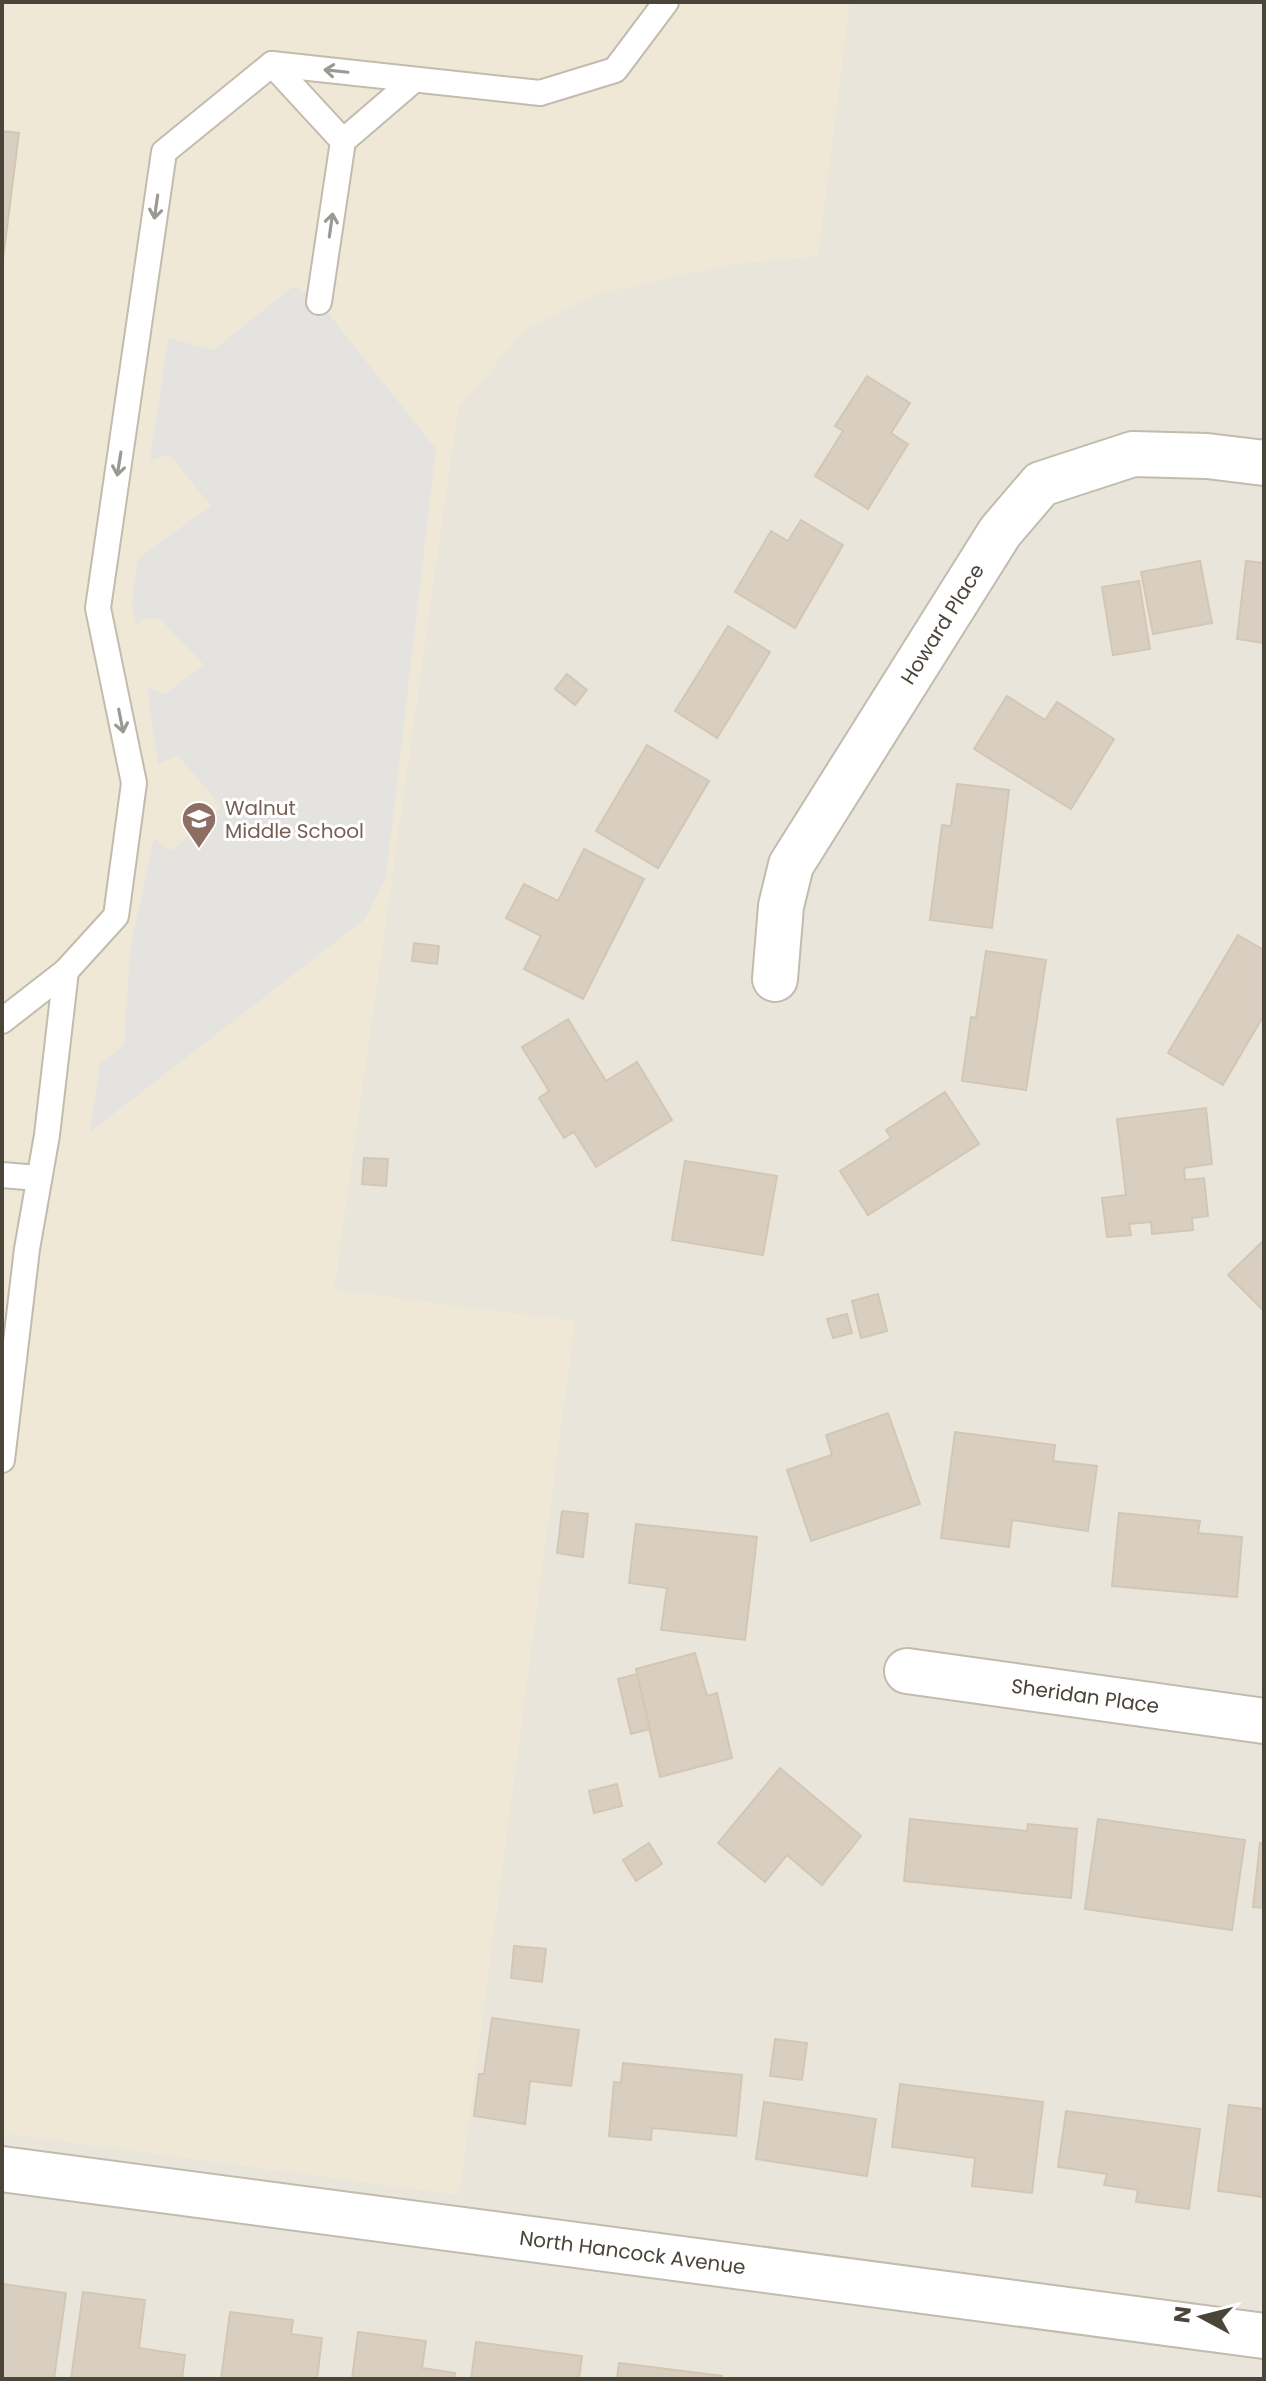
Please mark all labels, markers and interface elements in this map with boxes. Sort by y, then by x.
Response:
one-way arrow [323,63,350,78]
one-way arrow [148,194,163,219]
one-way arrow [324,213,339,238]
one-way arrow [111,451,126,477]
street label: Howard Place [894,558,991,690]
one-way arrow [114,707,129,733]
place label: Walnut Middle School [225,794,364,845]
school or university icon: Walnut Middle School [180,800,218,850]
street label: Sheridan Place [1009,1672,1161,1720]
street label: North Hancock Avenue [518,2224,747,2281]
north arrow [1162,2277,1242,2357]
text: N [1166,2305,1199,2325]

